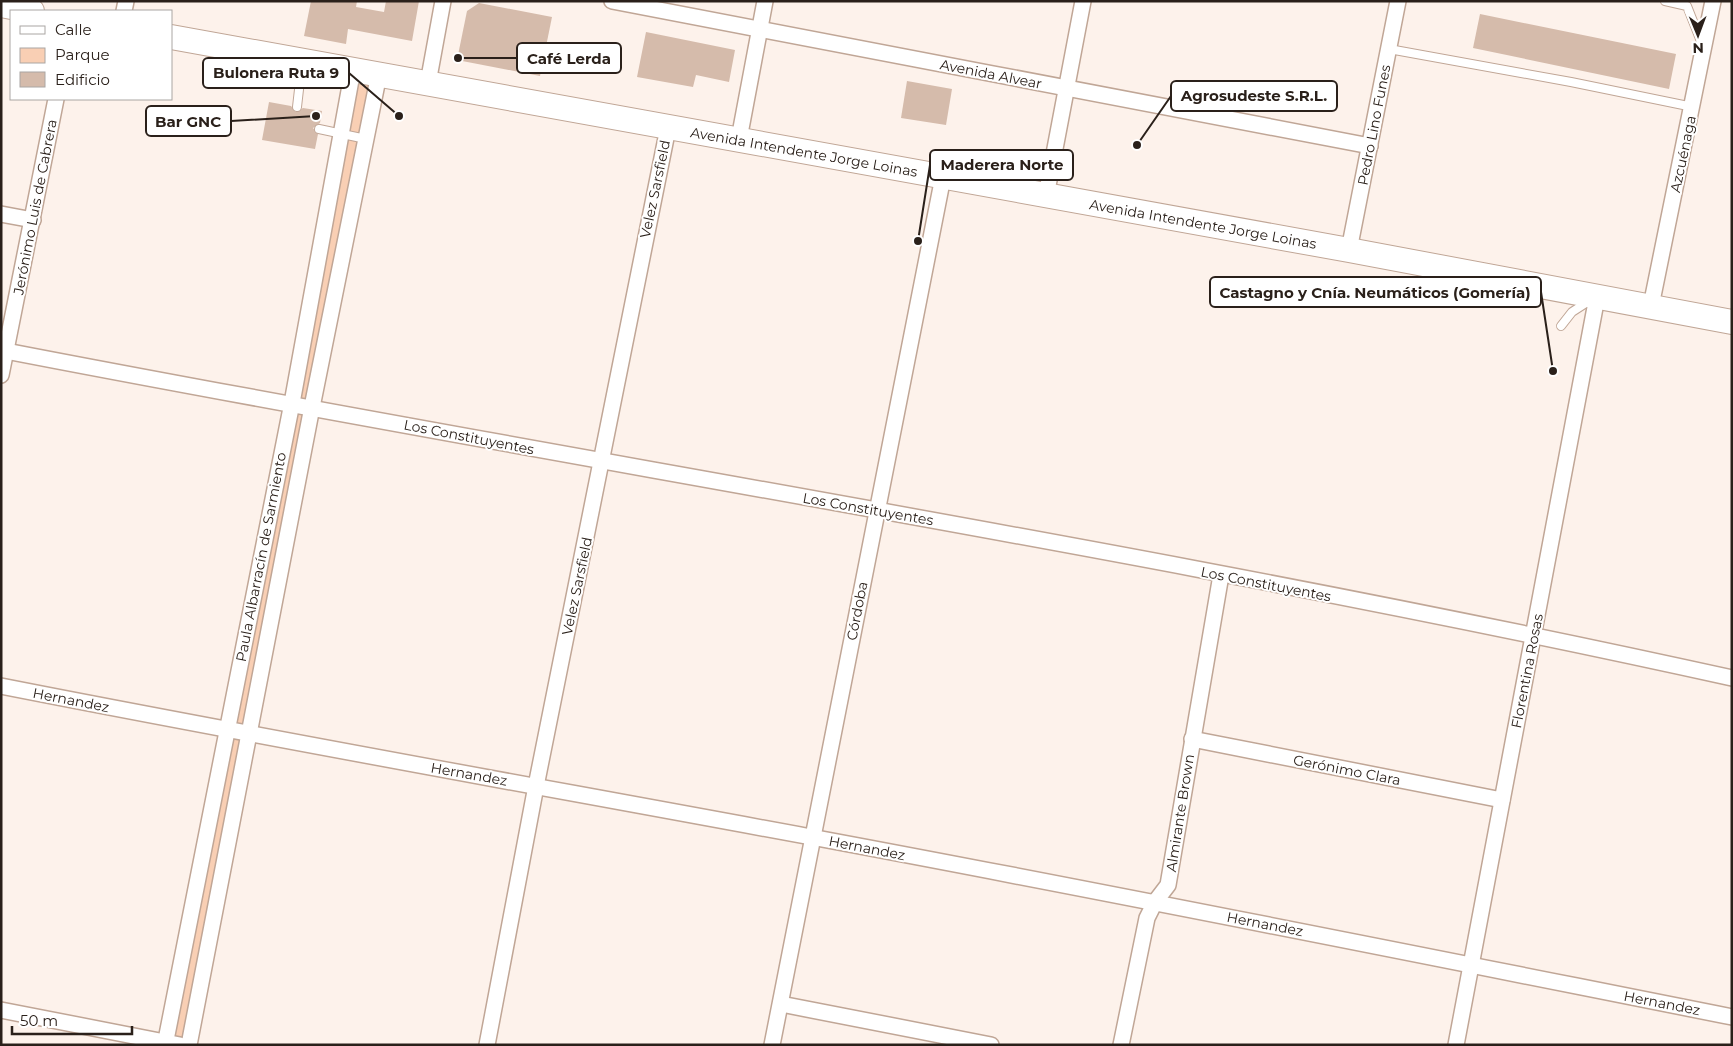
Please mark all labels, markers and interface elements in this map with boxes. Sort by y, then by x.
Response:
legend [10,10,172,100]
north arrow [1673,10,1723,60]
text: Calle [55,20,92,39]
text: N [1692,39,1704,57]
callout: Café Lerda [517,43,621,73]
text: Parque [55,45,110,64]
text: Café Lerda [527,49,611,68]
street label: Avenida Alvear [938,55,1044,93]
callout: Bulonera Ruta 9 [203,58,349,88]
text: Bulonera Ruta 9 [213,63,339,82]
street label: Pedro Lino Funes [1353,63,1395,187]
text: Edificio [55,70,110,89]
callout: Agrosudeste S.R.L. [1171,81,1337,111]
text: Agrosudeste S.R.L. [1180,86,1327,105]
callout: Bar GNC [146,106,231,136]
text: Bar GNC [155,112,221,131]
street label: Azcuénaga [1666,114,1700,194]
street label: Jerónimo Luis de Cabrera [9,118,61,297]
street label: Avenida Intendente Jorge Loinas [689,123,919,181]
street label: Velez Sarsfield [636,138,674,240]
callout: Maderera Norte [930,150,1073,180]
text: Maderera Norte [940,155,1064,174]
street label: Avenida Intendente Jorge Loinas [1088,195,1318,253]
callout: Castagno y Cnía. Neumáticos (Gomería) [1210,277,1541,307]
text: Castagno y Cnía. Neumáticos (Gomería) [1219,283,1531,302]
street label: Los Constituyentes [402,416,536,459]
street label: Paula Albarracín de Sarmiento [232,451,290,663]
street label: Los Constituyentes [801,489,935,529]
street label: Velez Sarsfield [558,535,596,637]
street label: Los Constituyentes [1199,563,1333,606]
street label: Córdoba [842,580,872,642]
street label: Florentina Rosas [1507,612,1547,730]
street label: Hernandez [31,684,111,716]
street label: Gerónimo Clara [1292,751,1402,789]
street label: Almirante Brown [1162,753,1198,873]
street label: Hernandez [429,758,509,790]
street label: Hernandez [827,832,907,864]
street label: Hernandez [1225,908,1305,940]
street label: Hernandez [1622,987,1702,1019]
scale bar [12,1004,132,1036]
text: 50 m [20,1011,58,1030]

